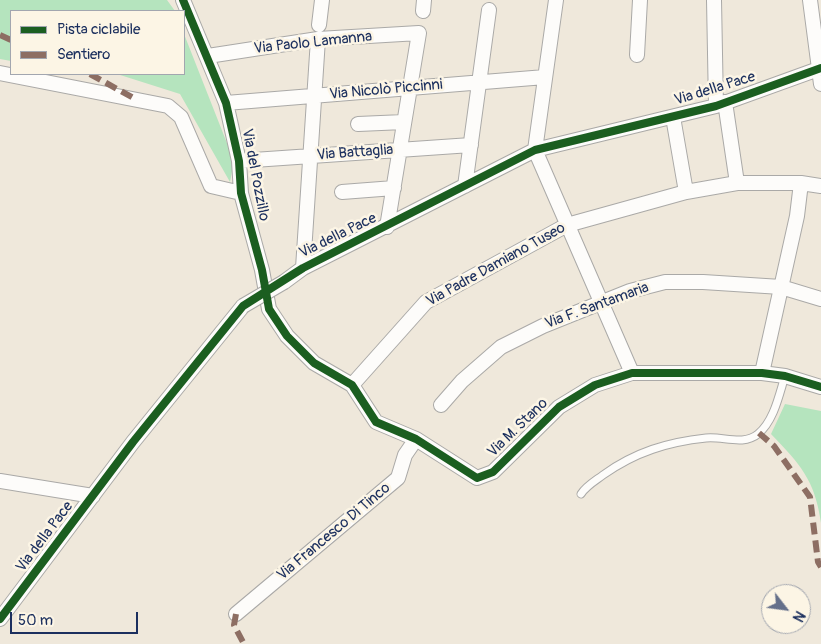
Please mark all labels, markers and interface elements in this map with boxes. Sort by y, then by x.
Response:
legend [10,10,185,75]
text: Pista ciclabile [57,20,140,39]
street label: Via Paolo Lamanna [253,28,373,58]
text: Sentiero [57,45,110,64]
street label: Via della Pace [672,68,758,110]
street label: Via Nicolò Piccinni [329,76,443,104]
street label: Via del Pozzillo [237,127,273,223]
street label: Via Battaglia [316,141,394,165]
street label: Via della Pace [296,210,380,262]
street label: Via Padre Damiano Tuseo [423,219,569,311]
street label: Via F. Santamaria [543,279,651,333]
street label: Via M. Stano [484,395,552,461]
street label: Via Francesco Di Tinco [274,479,394,585]
street label: Via della Pace [13,498,77,576]
north arrow [761,584,811,634]
scale bar [12,602,140,634]
text: N [789,608,808,625]
text: 50 m [18,611,53,630]

